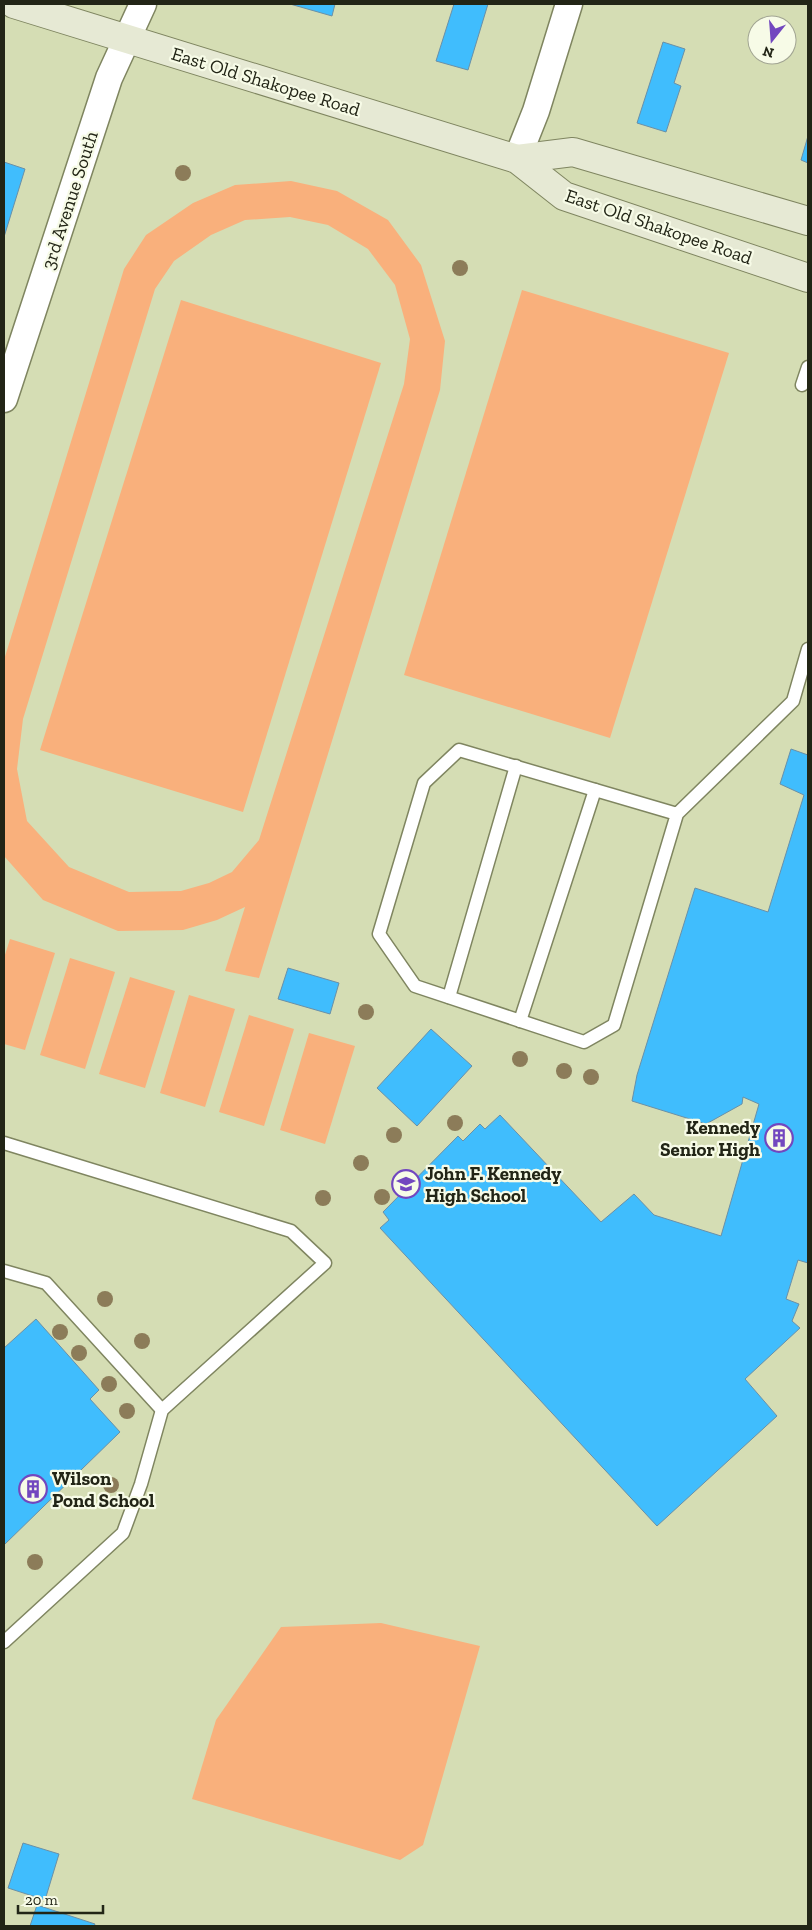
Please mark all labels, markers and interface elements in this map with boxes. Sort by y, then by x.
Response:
north arrow [747,15,797,65]
street label: East Old Shakopee Road [169,42,364,121]
text: N [760,42,776,62]
street label: 3rd Avenue South [36,128,103,272]
street label: East Old Shakopee Road [562,184,756,269]
place label: Kennedy Senior High [660,1116,760,1161]
building icon: Kennedy Senior High [764,1123,794,1153]
place label: John F. Kennedy High School [425,1162,561,1207]
school or university icon: John F. Kennedy High School [391,1169,421,1199]
place label: Wilson Pond School [52,1467,155,1512]
building icon: Wilson Pond School [18,1474,48,1504]
scale bar [18,1882,102,1914]
text: 20 m [25,1891,58,1909]

